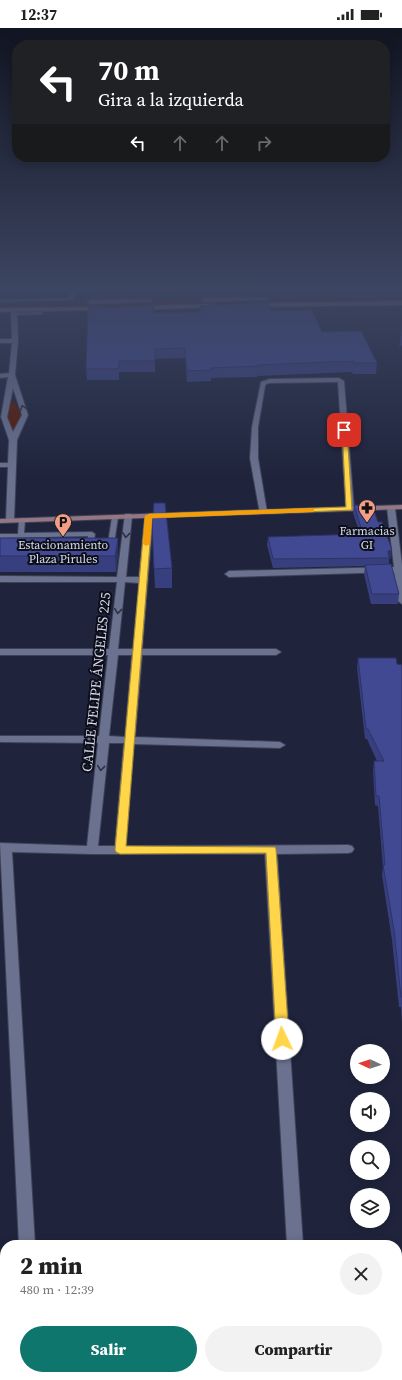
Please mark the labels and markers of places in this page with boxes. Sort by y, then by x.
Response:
pin [327,413,361,447]
pharmacy icon: Farmacias GI [357,498,377,523]
parking icon: Estacionamiento Plaza Pirules [53,512,73,537]
place label: Farmacias GI [339,523,395,553]
place label: Estacionamiento Plaza Pirules [18,537,108,567]

